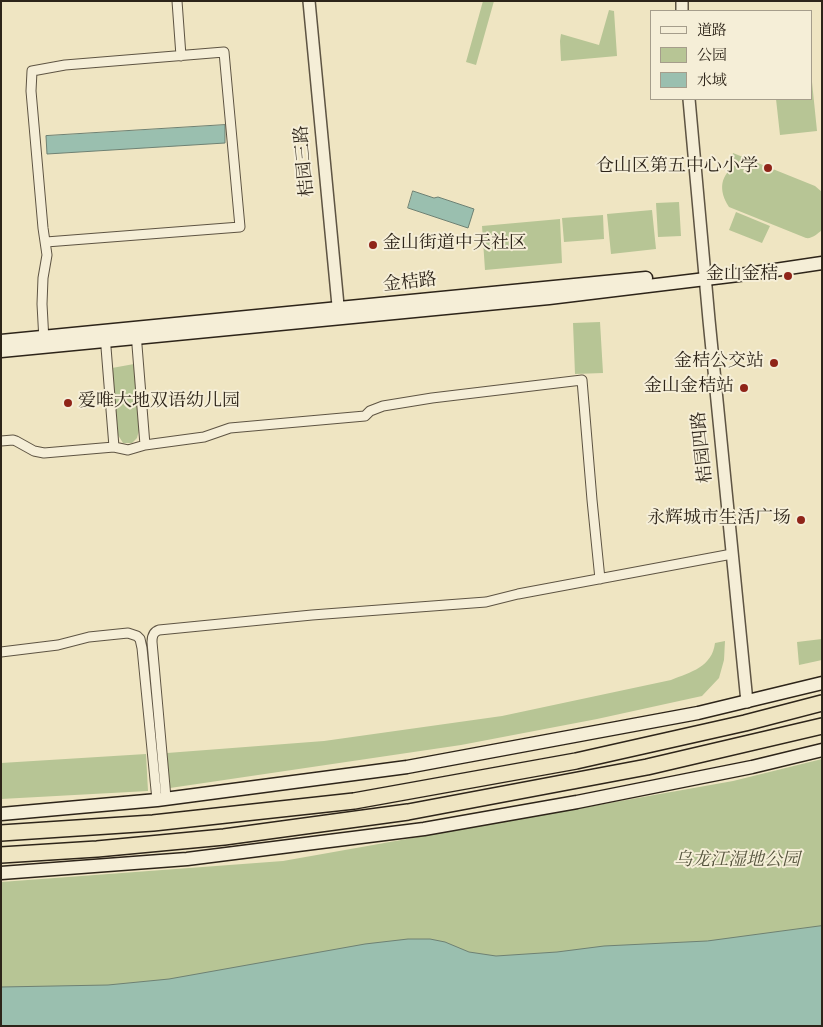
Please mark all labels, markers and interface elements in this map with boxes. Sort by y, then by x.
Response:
legend [650,10,813,100]
text: 道路 [697,21,727,42]
text: 公园 [697,46,727,67]
text: 水域 [697,71,727,92]
street label: 桔园三路 [292,124,320,198]
place label: 仓山区第五中心小学 [596,157,758,179]
marker: 仓山区第五中心小学 [762,162,774,174]
place label: 金山街道中天社区 [383,234,527,256]
marker: 金山街道中天社区 [367,239,379,251]
place label: 金山金桔 [706,265,778,287]
street label: 金桔路 [382,270,438,298]
marker: 金山金桔 [782,270,794,282]
place label: 金桔公交站 [674,352,764,374]
marker: 金桔公交站 [768,357,780,369]
place label: 金山金桔站 [644,377,734,399]
marker: 金山金桔站 [738,382,750,394]
place label: 爱唯大地双语幼儿园 [78,392,240,414]
marker: 爱唯大地双语幼儿园 [62,397,74,409]
street label: 桔园四路 [689,410,719,484]
place label: 永辉城市生活广场 [647,509,791,531]
marker: 永辉城市生活广场 [795,514,807,526]
park label: 乌龙江湿地公园 [674,851,800,873]

